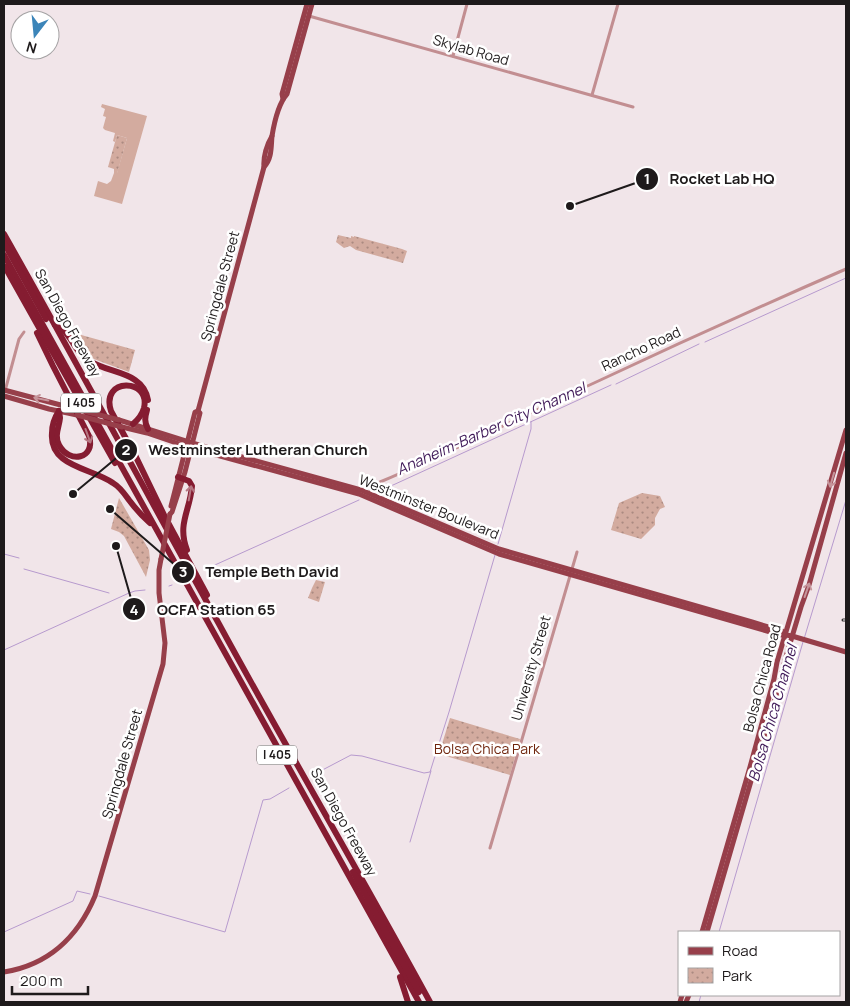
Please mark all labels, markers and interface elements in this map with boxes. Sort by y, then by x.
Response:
north arrow [10,10,60,60]
street label: Skylab Road [431,30,511,69]
text: N [24,37,39,58]
callout: Rocket Lab HQ [635,164,785,194]
text: 1 [644,168,650,189]
text: Rocket Lab HQ [669,168,775,189]
street label: Springdale Street [196,228,243,343]
street label: San Diego Freeway [31,265,106,381]
street label: Rancho Road [598,322,683,375]
water label: Anaheim-Barber City Channel [393,376,591,480]
road number: I 405 [61,393,101,412]
one-way arrow [34,394,50,404]
one-way arrow [84,428,93,443]
callout: Westminster Lutheran Church [113,435,378,465]
text: 2 [122,439,131,460]
text: Westminster Lutheran Church [148,439,368,460]
street label: Westminster Boulevard [356,470,502,543]
one-way arrow [827,471,836,487]
one-way arrow [186,485,196,501]
callout: Temple Beth David [170,557,349,587]
text: 3 [179,561,187,582]
text: Temple Beth David [205,561,339,582]
one-way arrow [803,583,812,598]
callout: OCFA Station 65 [121,594,285,624]
text: 4 [129,599,139,620]
text: OCFA Station 65 [157,599,275,620]
street label: University Street [506,613,555,723]
street label: Bolsa Chica Road [738,622,785,734]
water label: Bolsa Chica Channel [743,640,803,784]
street label: Springdale Street [97,706,146,821]
park label: Bolsa Chica Park [434,739,541,758]
road number: I 405 [257,746,297,764]
street label: San Diego Freeway [307,764,382,880]
legend [678,931,840,996]
text: Road [722,940,758,961]
scale bar [12,964,89,996]
text: Park [722,965,752,986]
text: 200 m [20,970,63,991]

